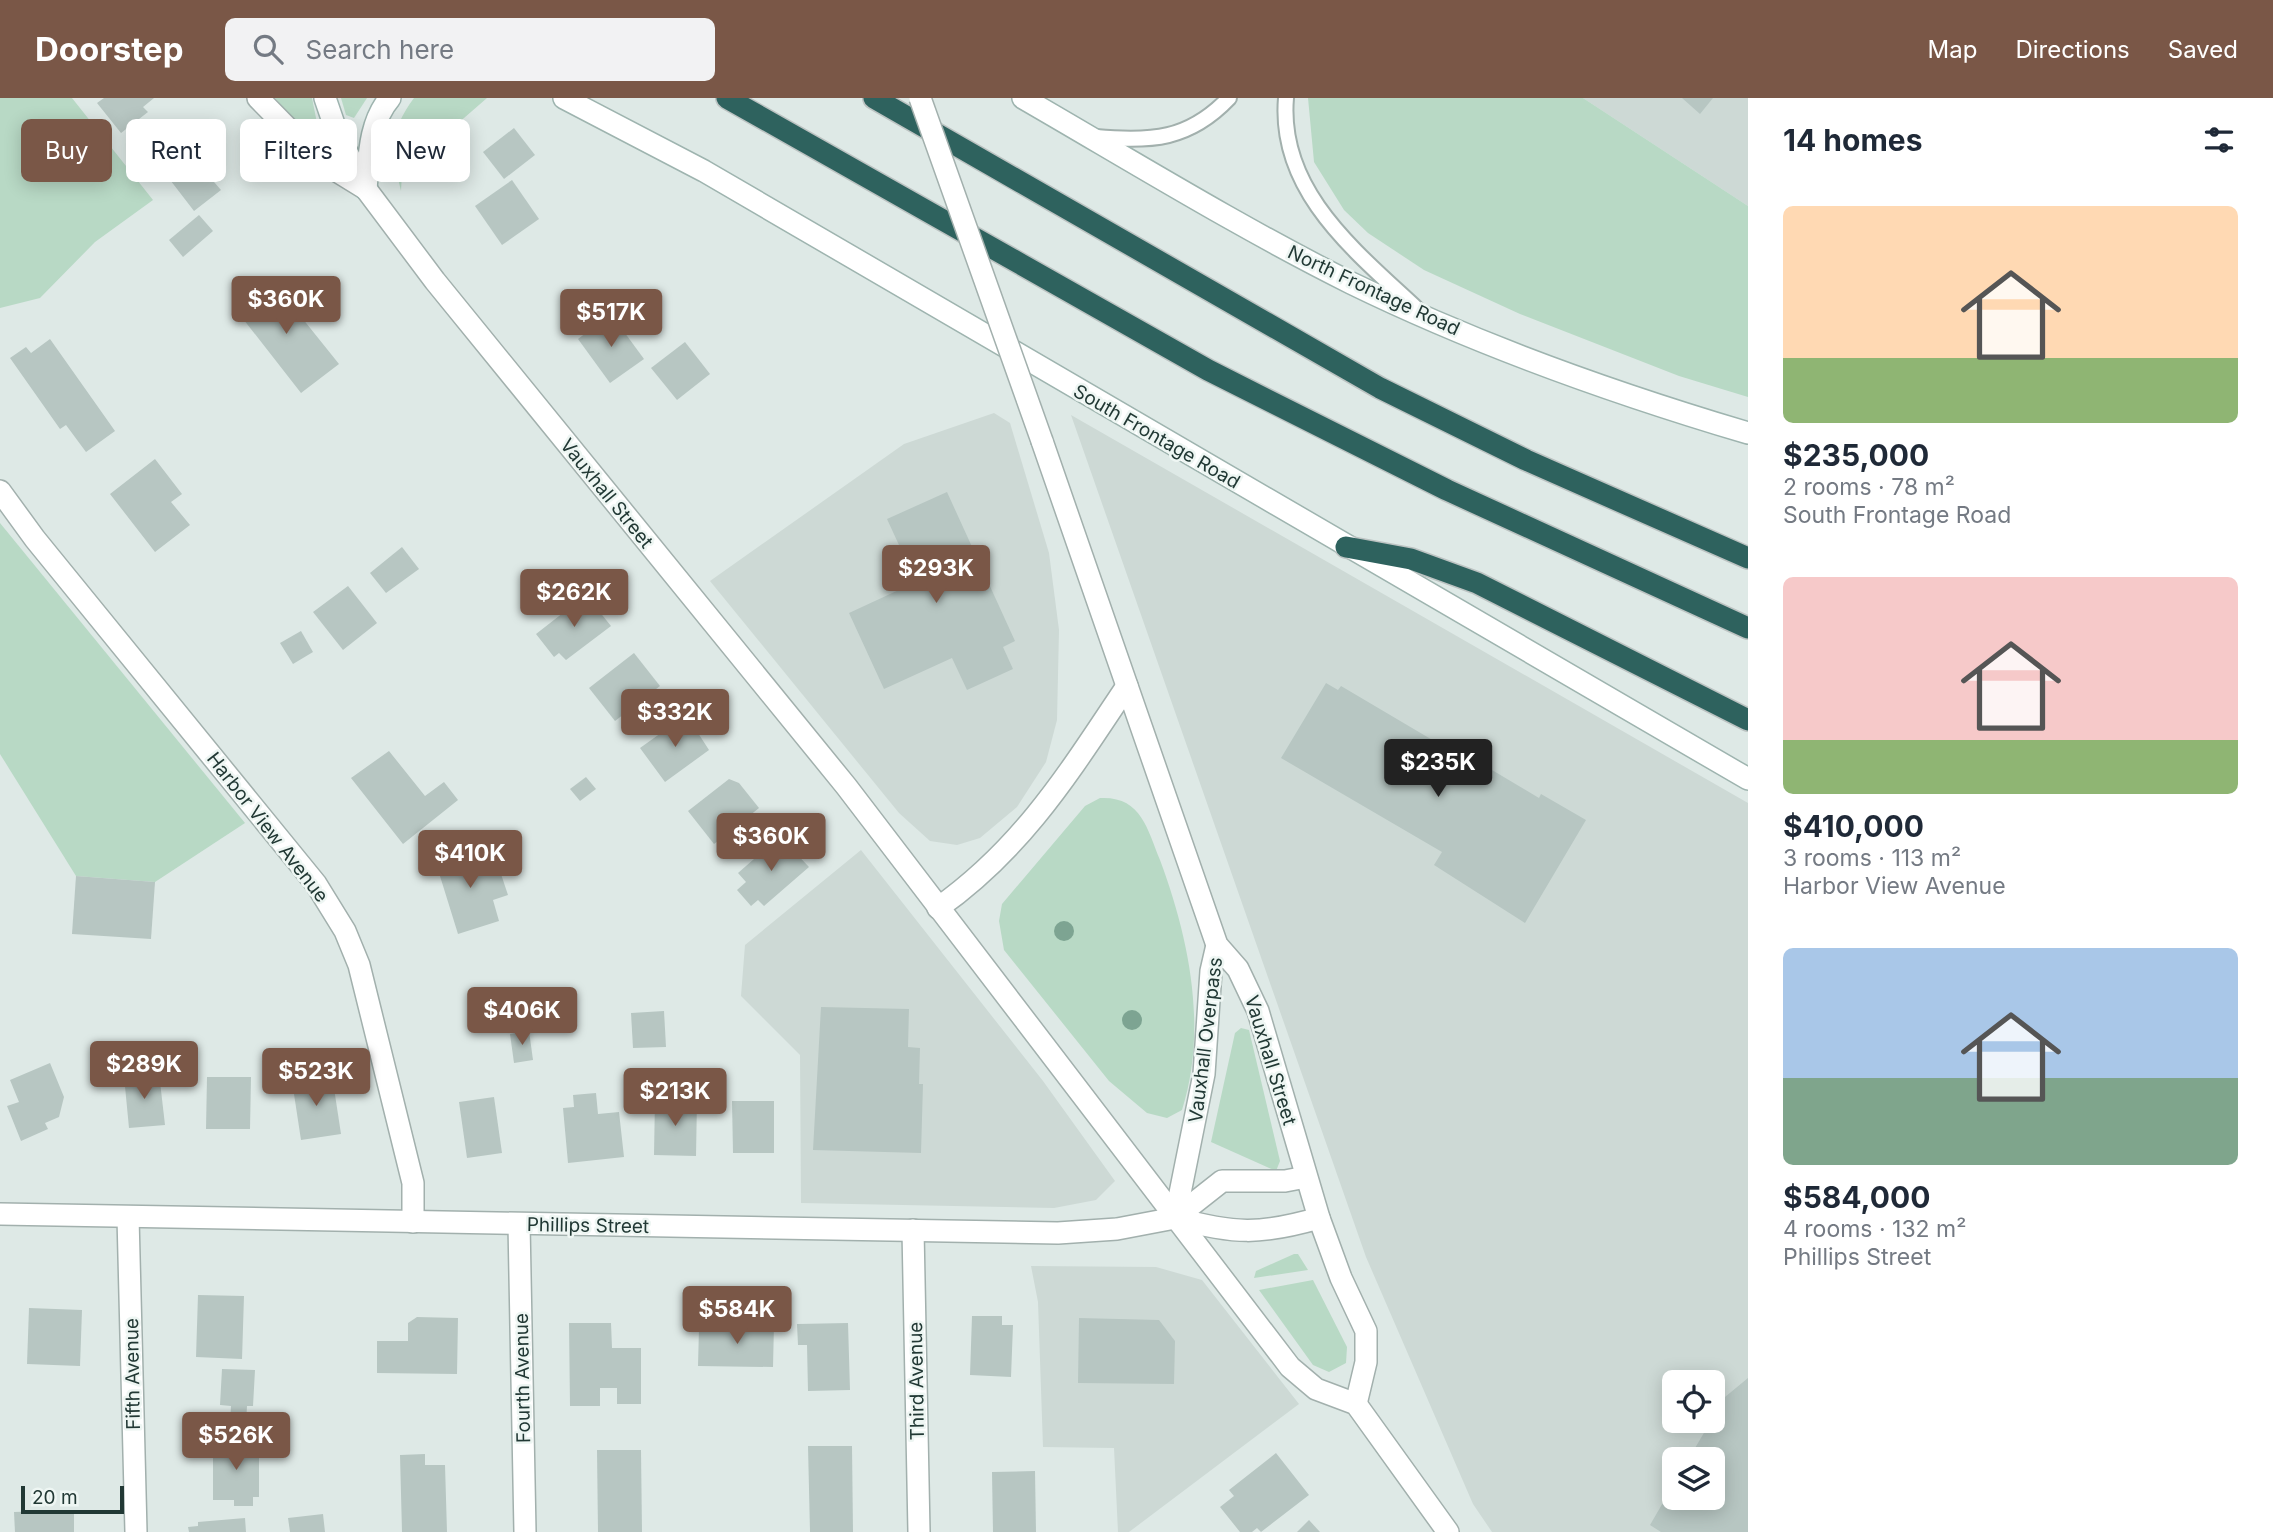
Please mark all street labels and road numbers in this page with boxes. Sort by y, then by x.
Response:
street label: North Frontage Road [1284,241,1463,340]
street label: South Frontage Road [1069,379,1244,494]
street label: Vauxhall Street [555,434,658,553]
street label: Harbor View Avenue [202,748,333,907]
street label: Vauxhall Overpass [1184,956,1227,1124]
street label: Vauxhall Street [1240,992,1301,1128]
street label: Phillips Street [527,1213,649,1238]
street label: Fourth Avenue [510,1313,535,1443]
street label: Fifth Avenue [120,1318,145,1430]
street label: Third Avenue [904,1321,929,1441]

